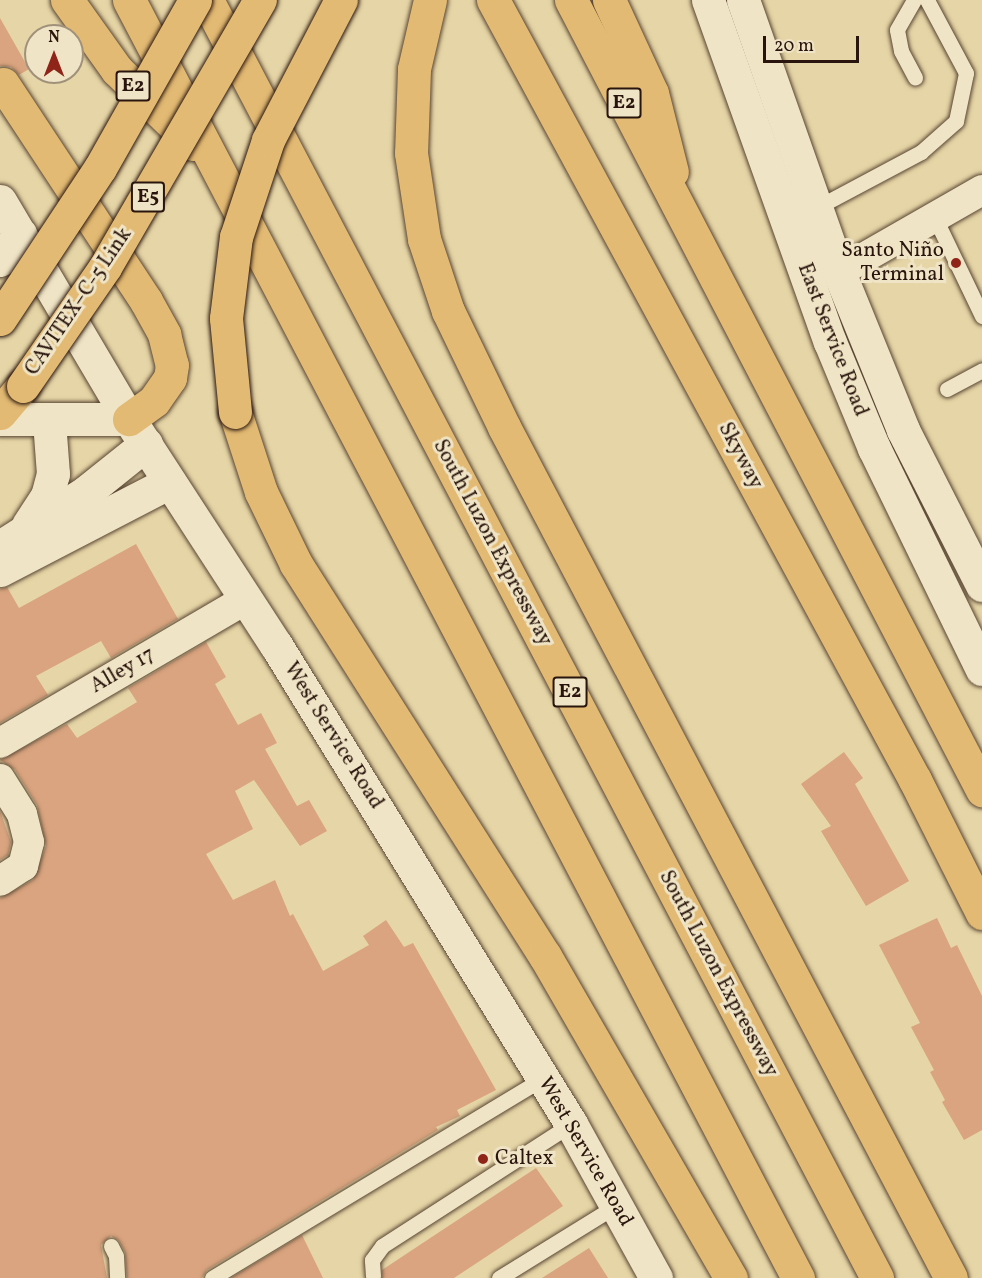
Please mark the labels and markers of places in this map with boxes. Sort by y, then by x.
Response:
place label: Santo Niño Terminal [841,238,944,288]
marker: Santo Niño Terminal [949,256,963,270]
place label: Caltex [495,1146,554,1172]
marker: Caltex [476,1152,490,1166]

